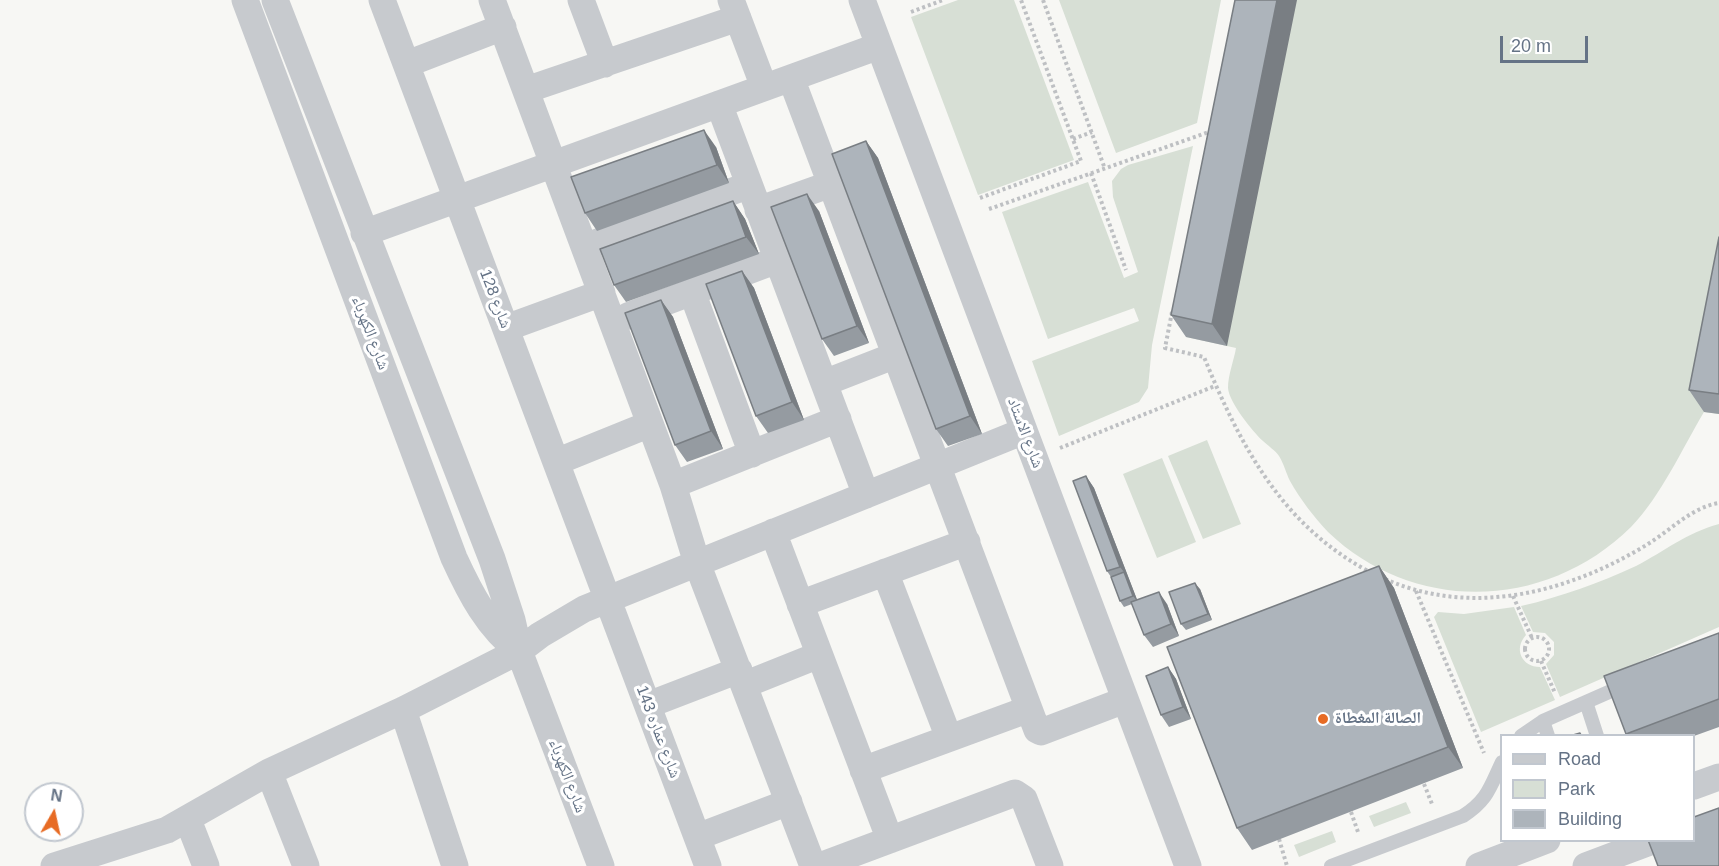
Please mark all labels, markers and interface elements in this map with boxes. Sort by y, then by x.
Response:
scale bar [1503,24,1592,62]
text: 20 m [1511,36,1551,56]
street label: شارع 128 [475,267,515,331]
street label: شارع الكهرباء [347,293,393,373]
street label: شارع الاستاد [1003,395,1047,471]
street label: شارع عماره 143 [632,683,684,781]
place label: الصالة المغطاة [1335,709,1421,729]
marker: الصالة المغطاة [1316,712,1330,726]
legend [1500,734,1695,842]
street label: شارع الكهرباء [544,736,590,816]
text: Road [1558,749,1601,769]
text: Park [1558,779,1595,799]
north arrow [24,782,84,842]
text: N [50,786,64,805]
text: Building [1558,809,1622,829]

